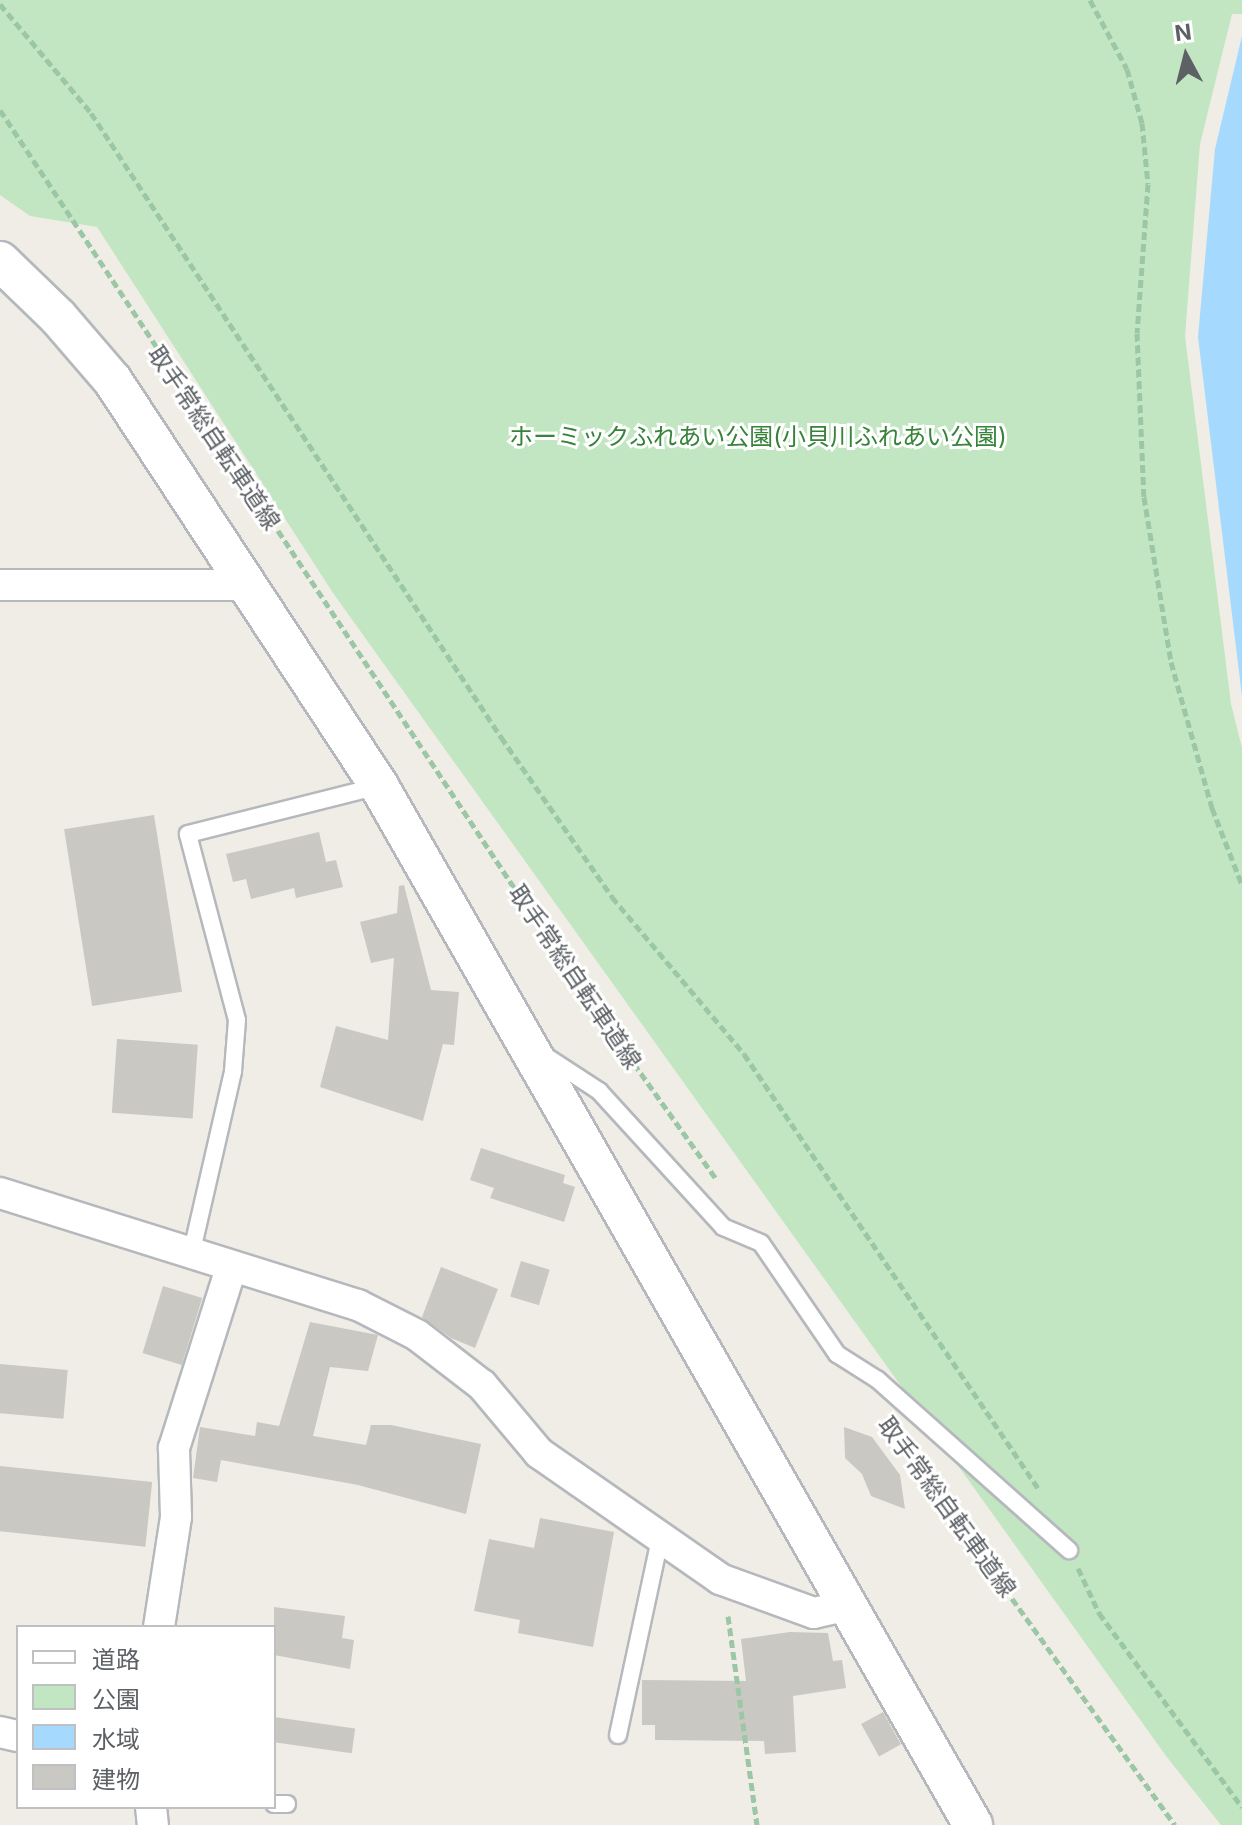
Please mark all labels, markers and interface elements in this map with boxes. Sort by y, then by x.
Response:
north arrow [1146,16,1226,96]
text: N [1173,18,1193,46]
street label: 取手常総自転車道線 [142,340,286,536]
park label: ホーミックふれあい公園(小貝川ふれあい公園) [509,423,1007,451]
street label: 取手常総自転車道線 [503,879,647,1075]
street label: 取手常総自転車道線 [872,1411,1022,1603]
legend [16,1625,276,1809]
text: 道路 [92,1645,140,1674]
text: 公園 [92,1685,140,1714]
text: 水域 [92,1725,140,1754]
text: 建物 [92,1765,140,1794]

